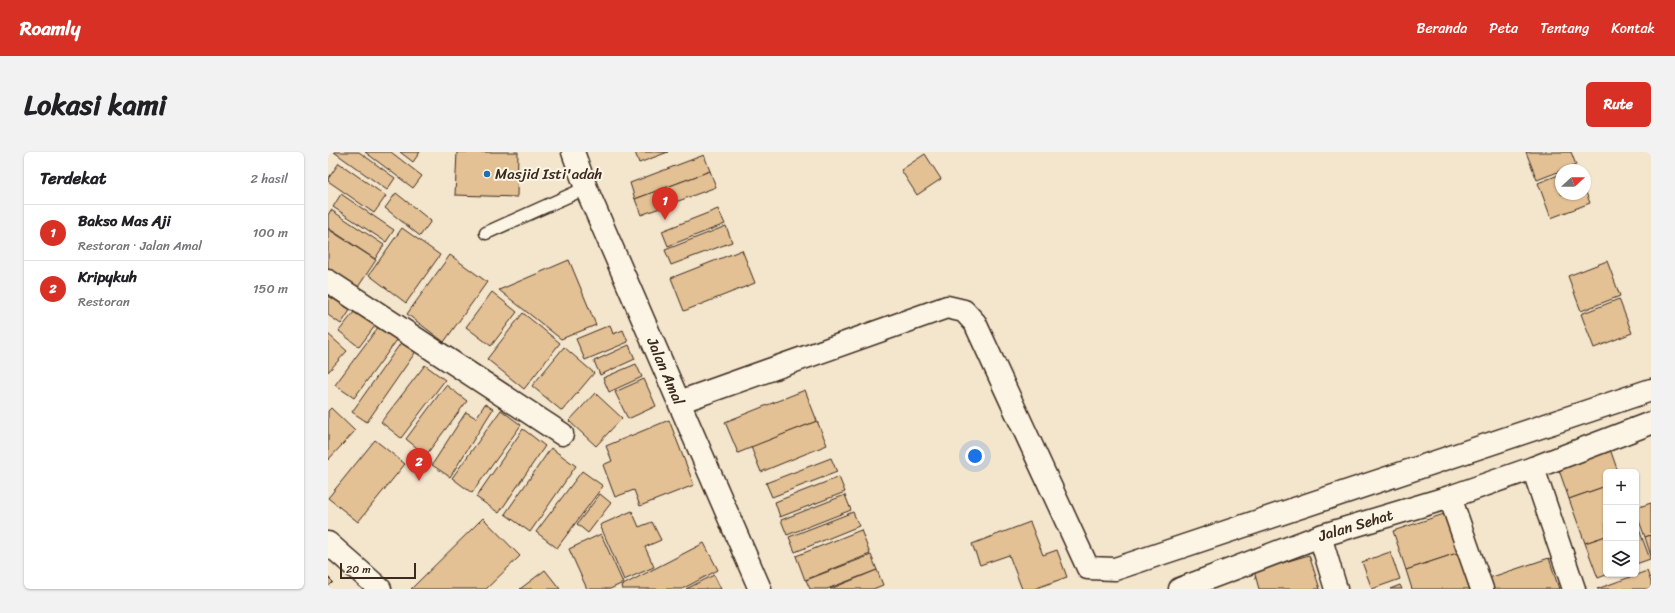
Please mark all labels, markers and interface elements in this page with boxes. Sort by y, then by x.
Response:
text: Roamly [20,12,80,45]
text: Beranda [1417,16,1467,41]
text: Peta [1489,16,1518,41]
text: Tentang [1540,16,1589,41]
text: Kontak [1611,16,1655,41]
text: Lokasi kami [24,80,166,129]
button: Rute [1586,82,1651,127]
place label: Masjid Isti'adah [495,161,603,187]
text: Terdekat [40,163,106,193]
north arrow [1555,164,1591,200]
text: 2 hasil [251,167,288,190]
marker: Masjid Isti'adah [482,169,492,179]
pin: 1 [652,187,678,220]
text: Bakso Mas Aji [78,208,171,234]
text: 1 [50,221,56,244]
text: 100 m [253,221,288,244]
text: Restoran · Jalan Amal [78,234,202,257]
text: Kripykuh [78,264,137,290]
text: 2 [49,277,57,300]
text: 150 m [253,277,288,300]
text: Restoran [78,290,130,313]
street label: Jalan Amal [639,332,692,410]
your location [965,446,985,466]
pin: 2 [406,448,432,481]
map controls [1603,469,1639,577]
button: + [1603,469,1639,505]
street label: Jalan Sehat [1314,502,1397,549]
button: − [1603,505,1639,541]
button: layers [1603,541,1639,577]
text: 20 m [346,560,371,579]
scale bar [340,561,416,580]

